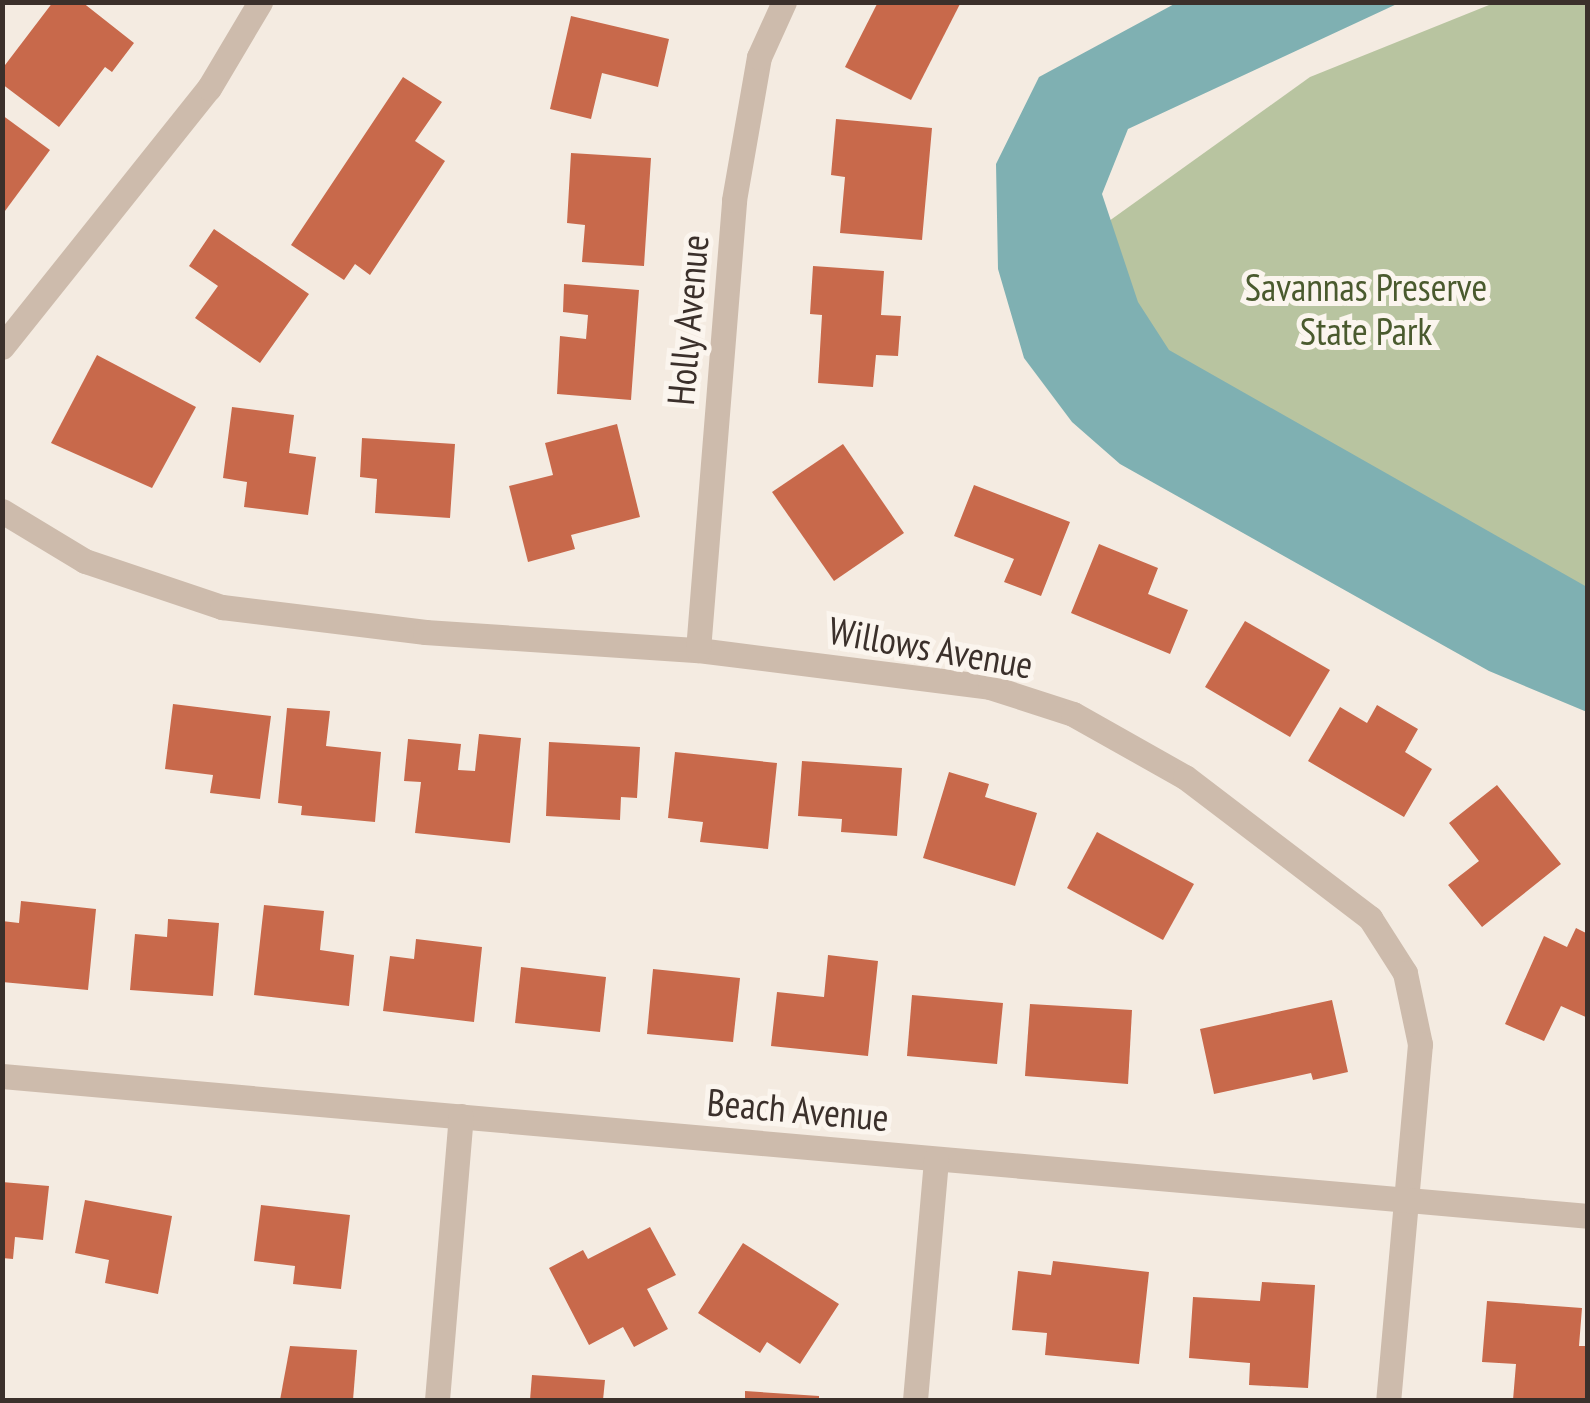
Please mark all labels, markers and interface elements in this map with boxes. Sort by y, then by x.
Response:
street label: Holly Avenue [657,232,717,408]
park label: Savannas Preserve State Park [1245,264,1487,353]
street label: Willows Avenue [825,607,1037,687]
street label: Beach Avenue [705,1078,891,1140]

